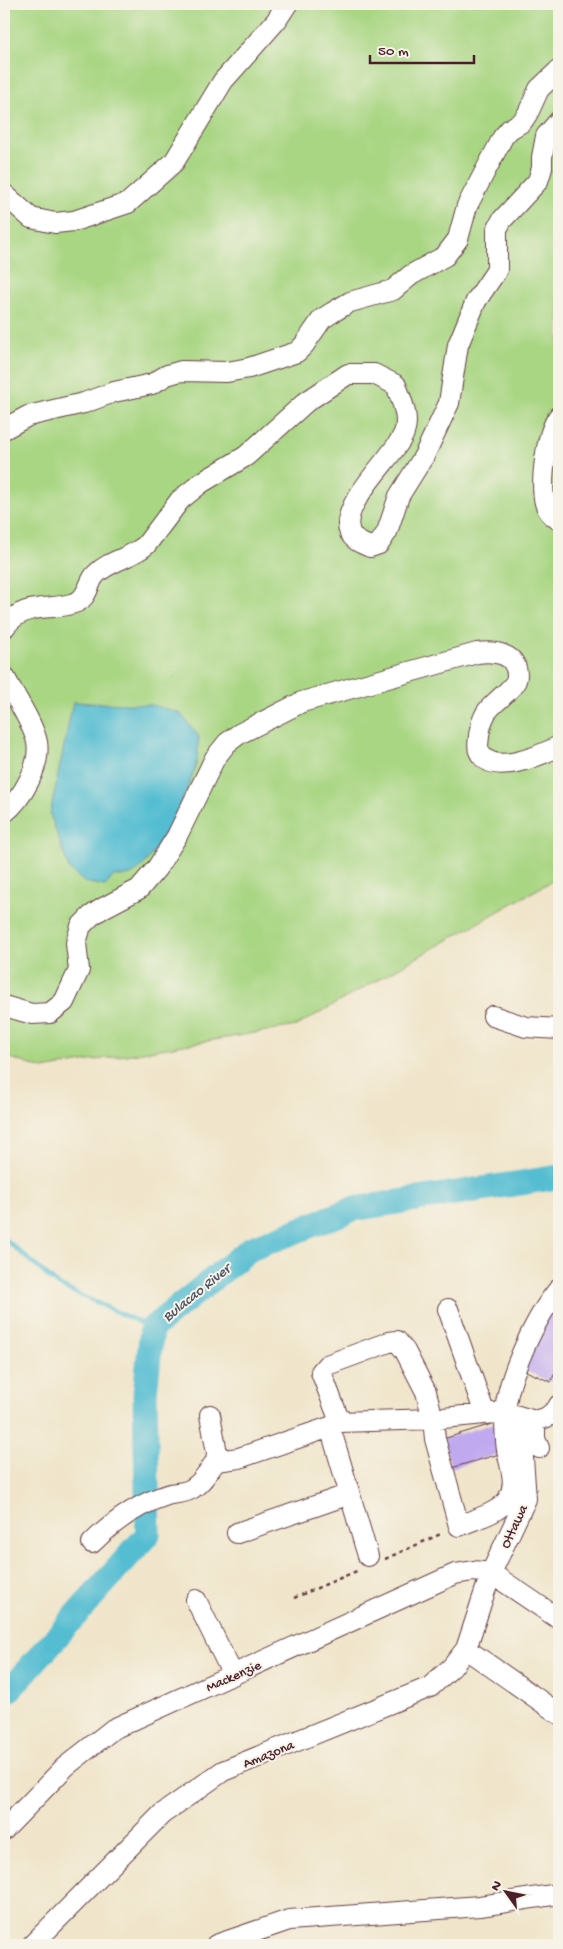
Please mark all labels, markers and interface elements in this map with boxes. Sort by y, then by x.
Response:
scale bar [370,32,474,64]
text: 50 m [378,43,409,61]
water label: Bulacao River [160,1259,237,1326]
street label: Ottawa [498,1501,533,1552]
street label: Mackenzie [204,1657,265,1697]
street label: Amazona [241,1737,298,1773]
north arrow [480,1866,530,1916]
text: N [488,1878,507,1895]

